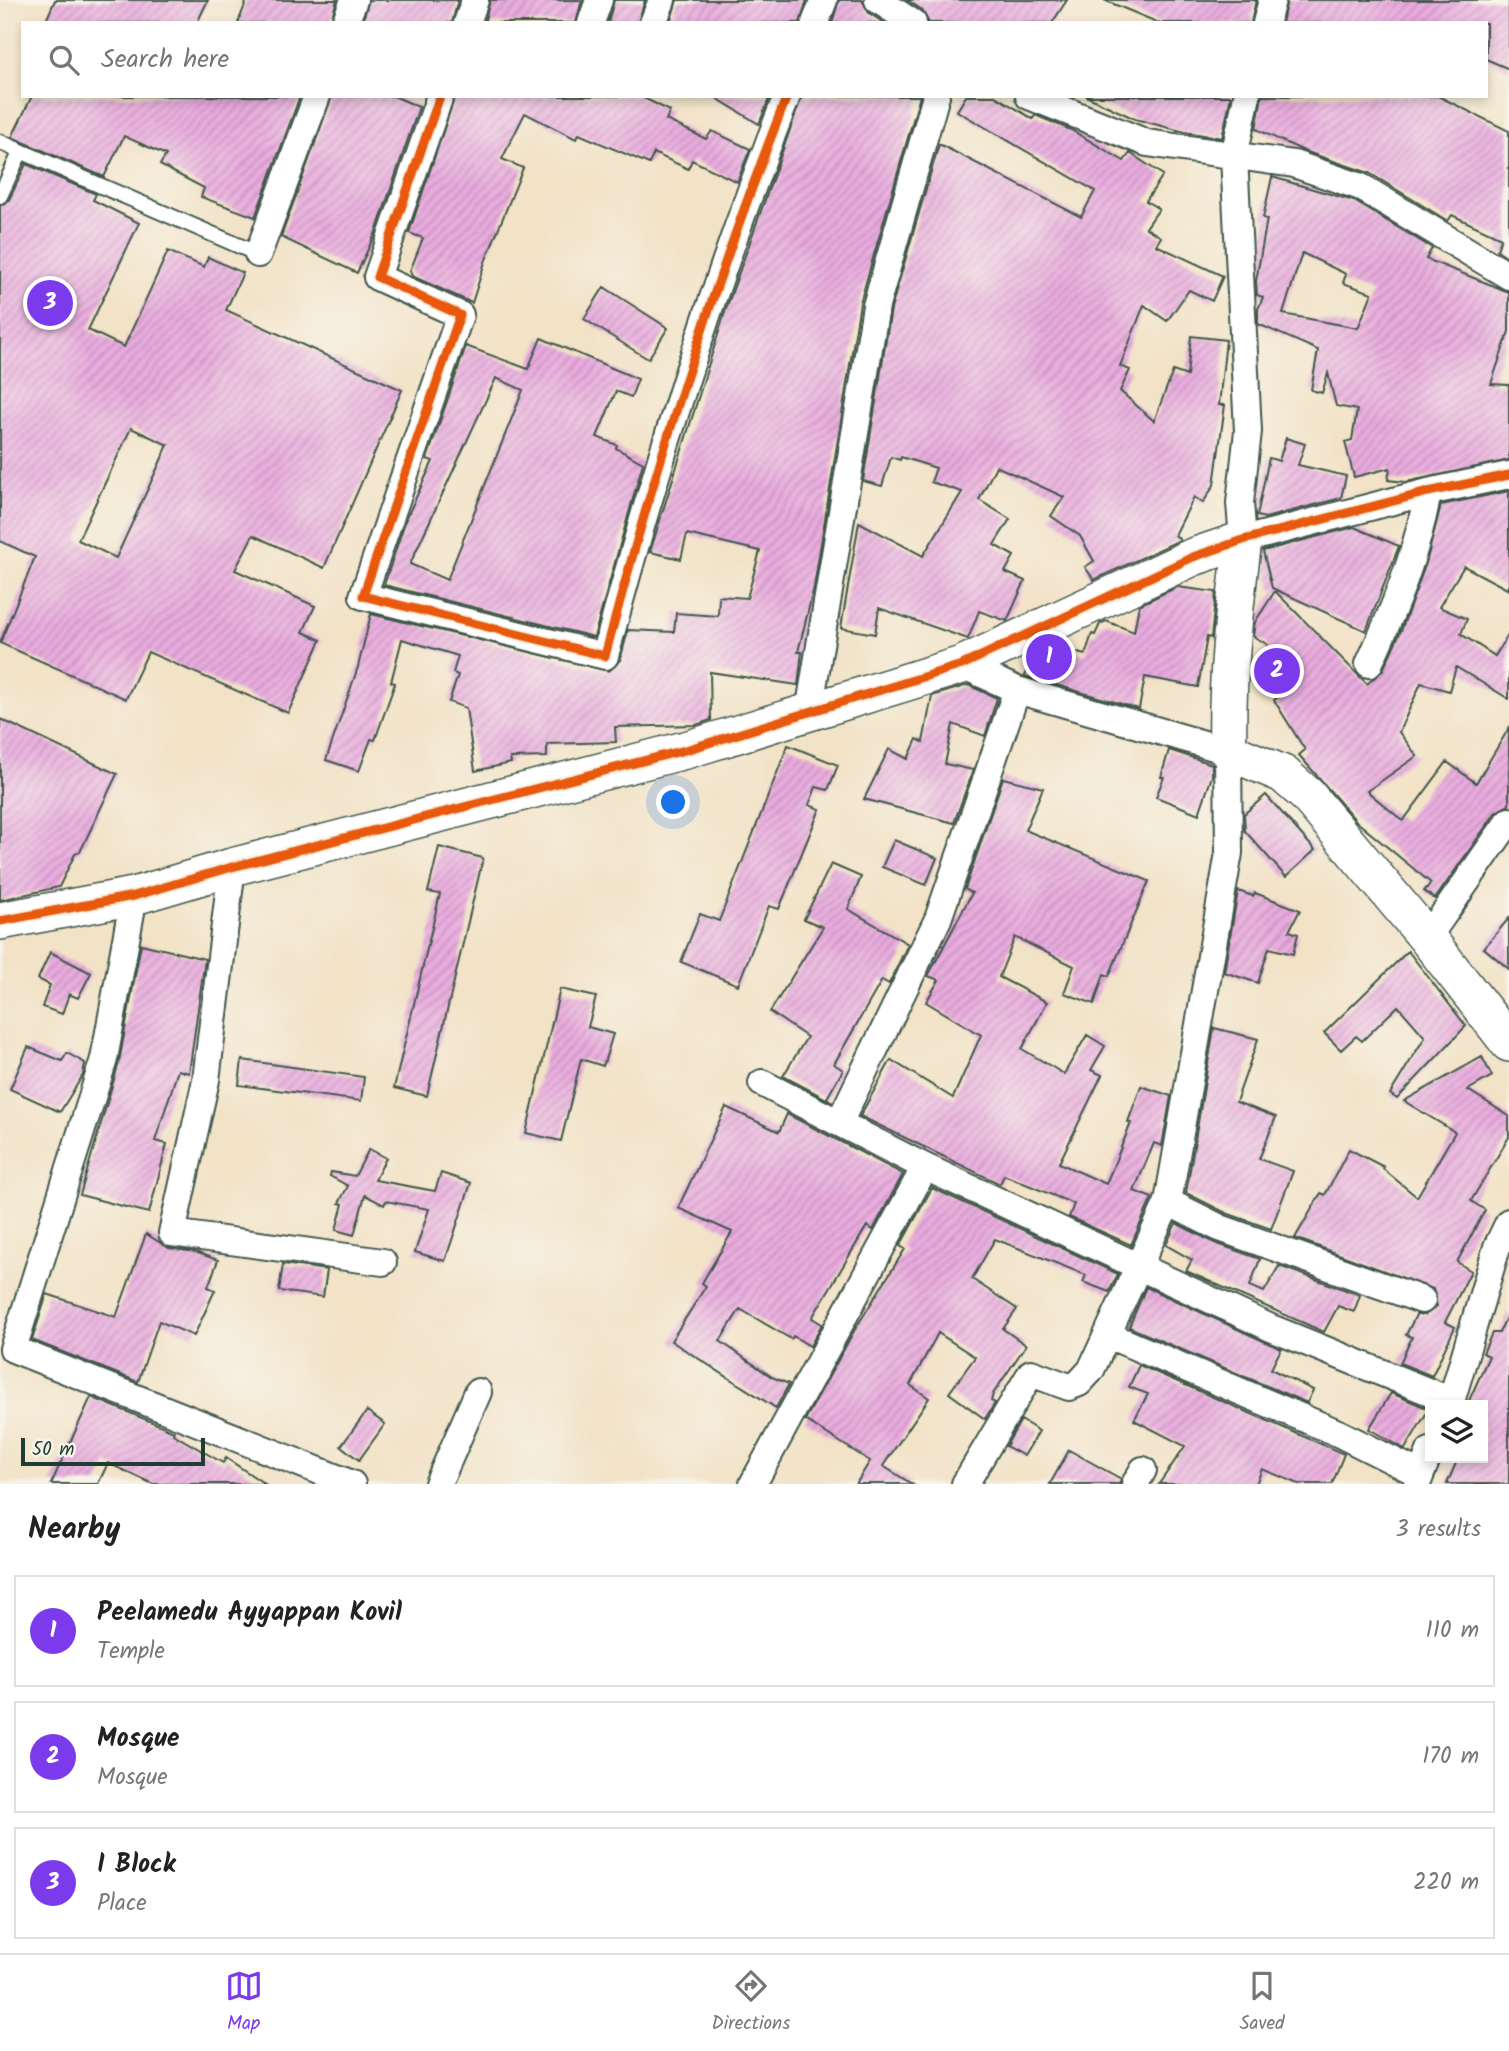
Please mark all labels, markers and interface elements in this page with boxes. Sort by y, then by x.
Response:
search box [21,21,1488,98]
text: Search here [101,39,229,81]
icon: search [45,41,83,79]
pin: 3 [27,277,73,329]
pin: 1 [1026,631,1072,683]
pin: 2 [1254,645,1300,697]
your location [656,785,690,819]
map controls [1425,1400,1488,1463]
button: layers [1425,1400,1488,1463]
scale bar [21,1435,205,1467]
text: 50 m [32,1435,74,1465]
text: Nearby [28,1506,120,1554]
text: 3 results [1395,1512,1481,1548]
text: Peelamedu Ayyappan Kovil [97,1592,402,1634]
text: 1 [50,1613,56,1649]
text: 110 m [1426,1613,1479,1649]
text: Temple [97,1634,165,1670]
text: Mosque [97,1718,179,1760]
text: 2 [46,1739,60,1775]
text: 170 m [1422,1739,1479,1775]
text: Mosque [97,1760,168,1796]
text: I Block [97,1844,176,1886]
text: 3 [47,1865,59,1901]
text: 220 m [1413,1865,1479,1901]
text: Place [97,1886,147,1922]
tab: Map [225,1967,263,2039]
tab: Directions [712,1967,790,2039]
tab: Saved [1239,1967,1284,2039]

